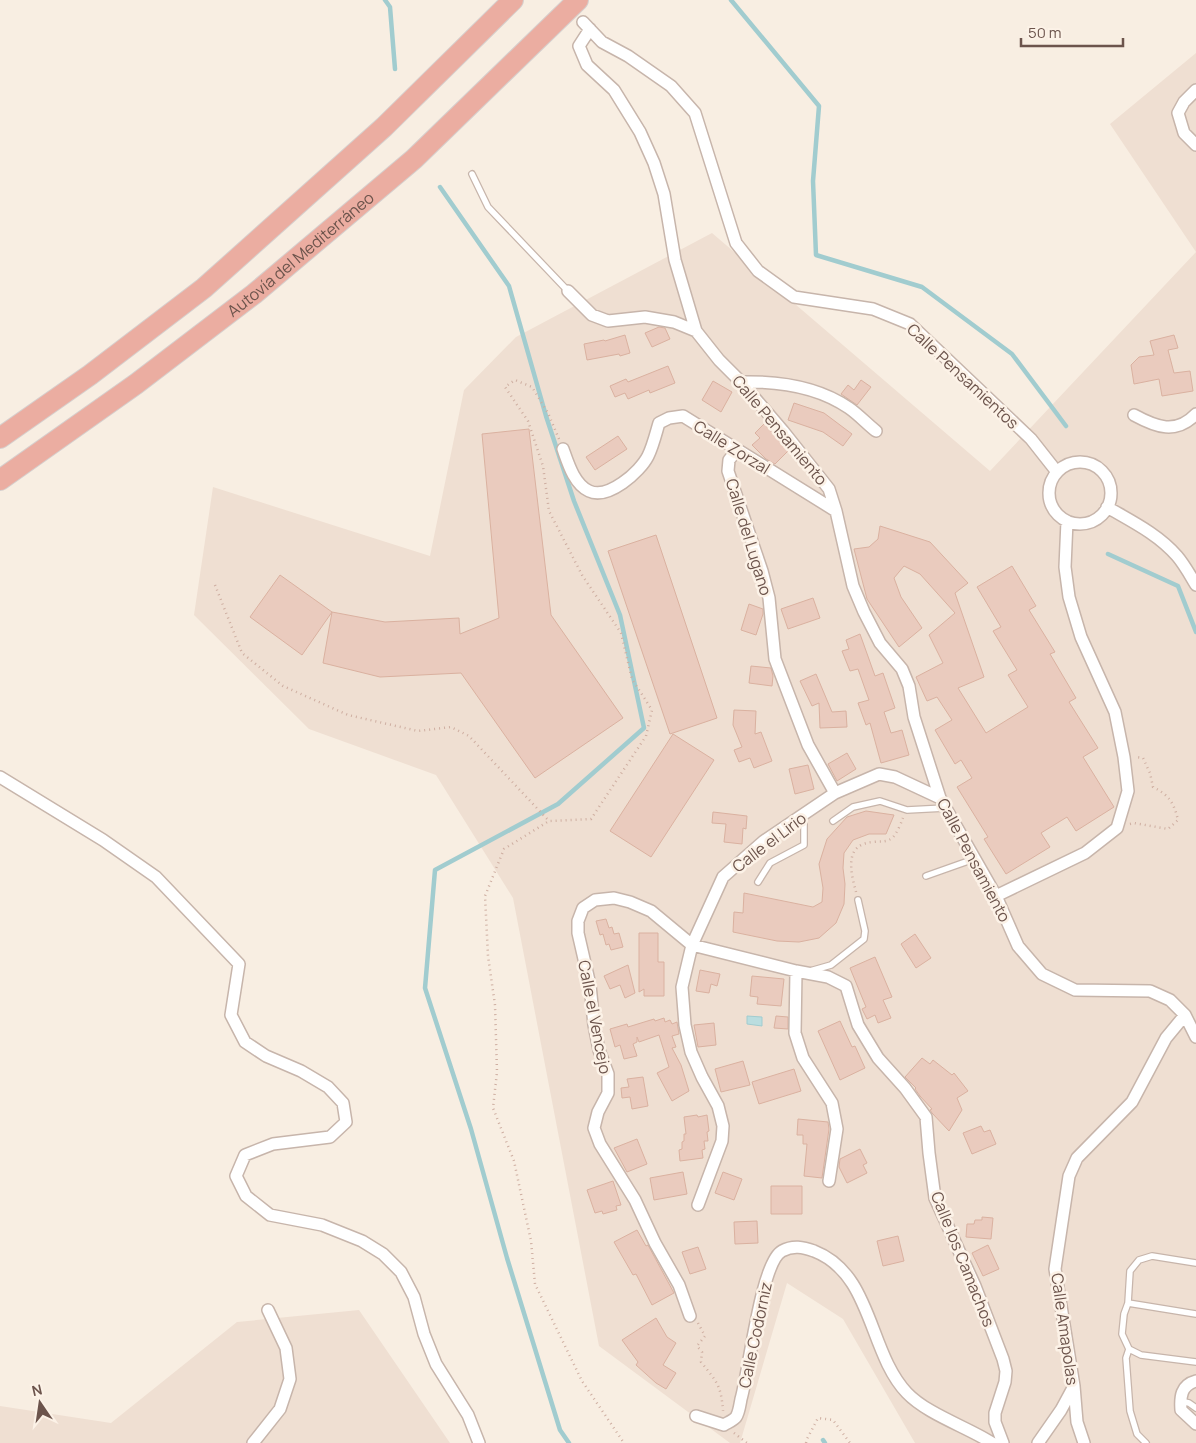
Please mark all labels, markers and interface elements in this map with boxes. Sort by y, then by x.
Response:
scale bar [1021,15,1124,47]
text: 50 m [1028,22,1062,43]
street label: Autovía del Mediterráneo [223,187,378,322]
street label: Calle Pensamientos [902,318,1024,434]
street label: Calle Pensamiento [727,370,833,490]
street label: Calle Zorzal [690,415,774,479]
street label: Calle del Lugano [721,476,777,598]
street label: Calle Pensamiento [932,794,1016,926]
street label: Calle el Lirio [727,807,811,877]
street label: Calle el Vencejo [573,958,617,1076]
street label: Calle los Camachos [926,1188,1000,1330]
street label: Calle Amapolas [1046,1272,1084,1386]
street label: Calle Codorniz [733,1280,777,1390]
north arrow [15,1378,65,1428]
text: N [30,1379,44,1400]

